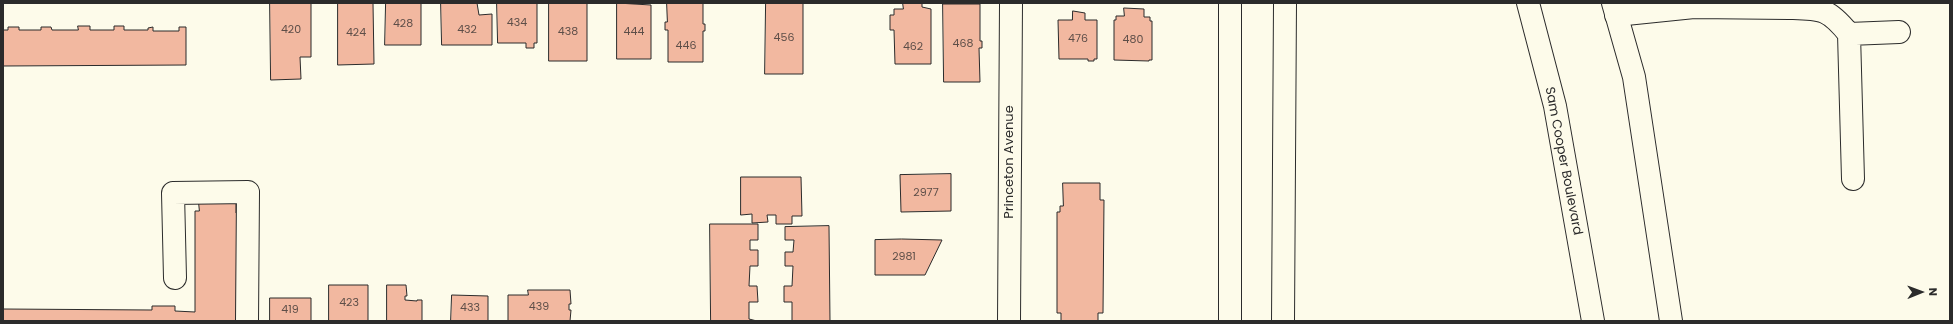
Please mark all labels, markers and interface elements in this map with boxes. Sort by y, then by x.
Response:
house number: 434 [507,16,527,30]
house number: 428 [393,17,413,31]
house number: 420 [281,23,301,37]
house number: 432 [457,23,477,37]
house number: 438 [558,25,578,39]
house number: 444 [624,25,644,39]
house number: 424 [346,26,366,40]
house number: 456 [774,31,794,45]
house number: 476 [1068,32,1088,46]
house number: 480 [1123,33,1143,47]
house number: 468 [953,37,973,51]
house number: 446 [676,39,696,53]
house number: 462 [903,40,923,54]
street label: Sam Cooper Boulevard [1541,86,1585,236]
street label: Princeton Avenue [1002,105,1018,219]
house number: 2977 [913,186,939,200]
house number: 2981 [892,250,916,264]
north arrow [1901,272,1941,312]
text: N [1925,288,1941,296]
house number: 423 [339,296,359,310]
house number: 439 [529,300,549,314]
house number: 433 [460,301,480,315]
house number: 419 [281,303,299,317]

